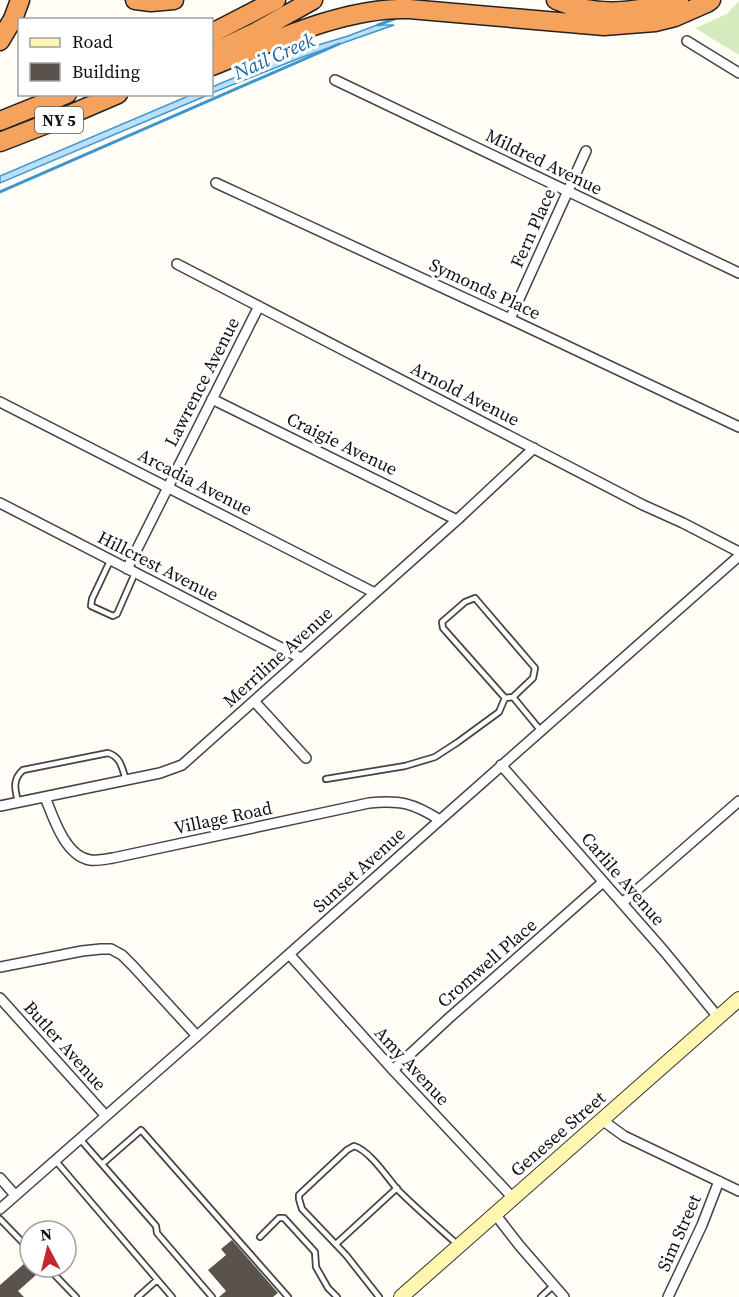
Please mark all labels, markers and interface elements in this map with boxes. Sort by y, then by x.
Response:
legend [18,18,213,96]
water label: Nail Creek [228,25,319,87]
text: Road [72,29,113,54]
text: Building [72,59,140,84]
road number: NY 5 [35,107,83,133]
street label: Mildred Avenue [482,122,607,201]
street label: Fern Place [504,184,561,271]
street label: Symonds Place [425,252,545,325]
street label: Lawrence Avenue [158,313,245,451]
street label: Arnold Avenue [407,355,524,432]
street label: Craigie Avenue [283,406,402,481]
street label: Arcadia Avenue [134,442,257,521]
street label: Hillcrest Avenue [93,524,223,607]
street label: Merriline Avenue [217,601,338,713]
street label: Village Road [171,795,274,840]
street label: Sunset Avenue [307,821,410,918]
street label: Carlile Avenue [576,827,671,931]
street label: Cromwell Place [431,912,542,1013]
street label: Butler Avenue [18,995,112,1096]
street label: Amy Avenue [369,1021,456,1111]
street label: Genesee Street [505,1085,611,1182]
street label: Sim Street [651,1190,707,1275]
north arrow [18,1219,78,1279]
text: N [39,1222,54,1246]

